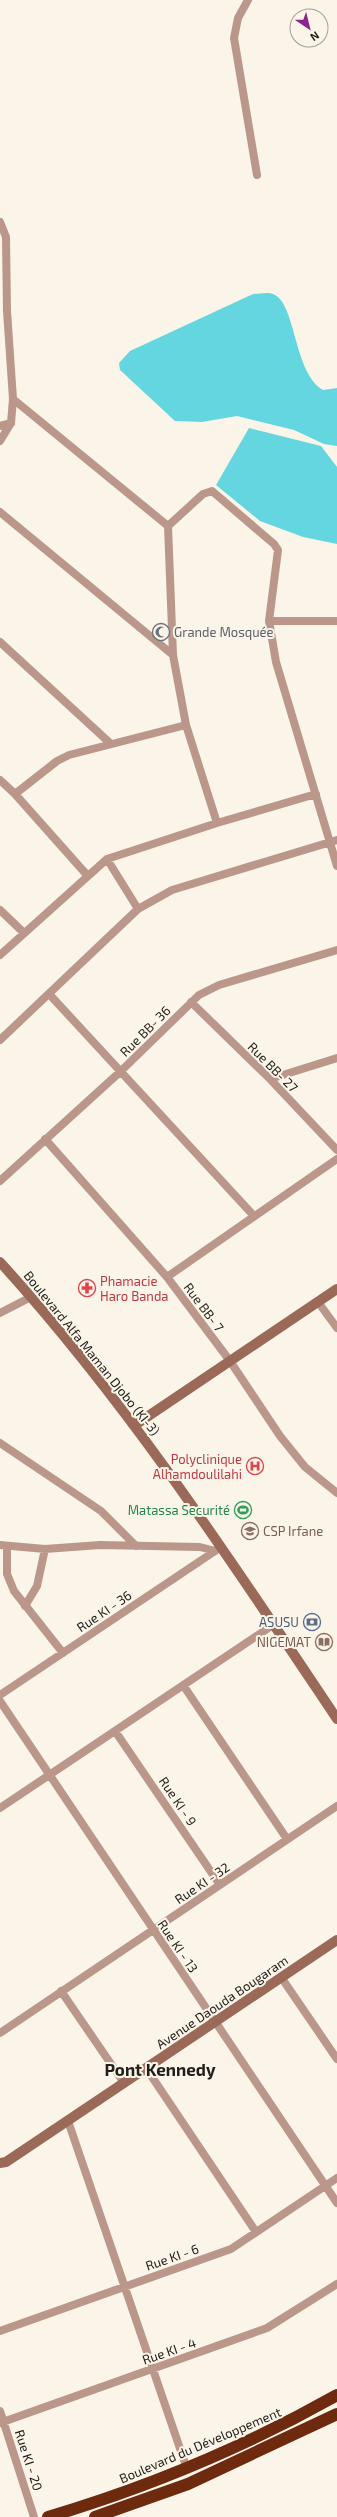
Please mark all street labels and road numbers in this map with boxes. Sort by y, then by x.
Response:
street label: Rue BB- 36 [116,1002,174,1060]
street label: Rue BB- 27 [245,1039,302,1096]
street label: Boulevard Alfa Maman Djobo (KI-3) [21,1268,163,1438]
street label: Rue BB- 7 [181,1279,228,1335]
street label: Rue KI - 36 [74,1587,134,1635]
street label: Rue KI - 9 [156,1774,200,1828]
street label: Rue KI - 32 [172,1859,232,1907]
street label: Rue KI - 13 [154,1916,202,1976]
street label: Avenue Daouda Bougaram [153,1952,291,2052]
street label: Rue KI - 6 [143,2240,201,2274]
street label: Rue KI - 4 [140,2334,198,2368]
street label: Boulevard du Développement [117,2404,283,2486]
street label: Rue KI - 20 [12,2427,46,2493]

